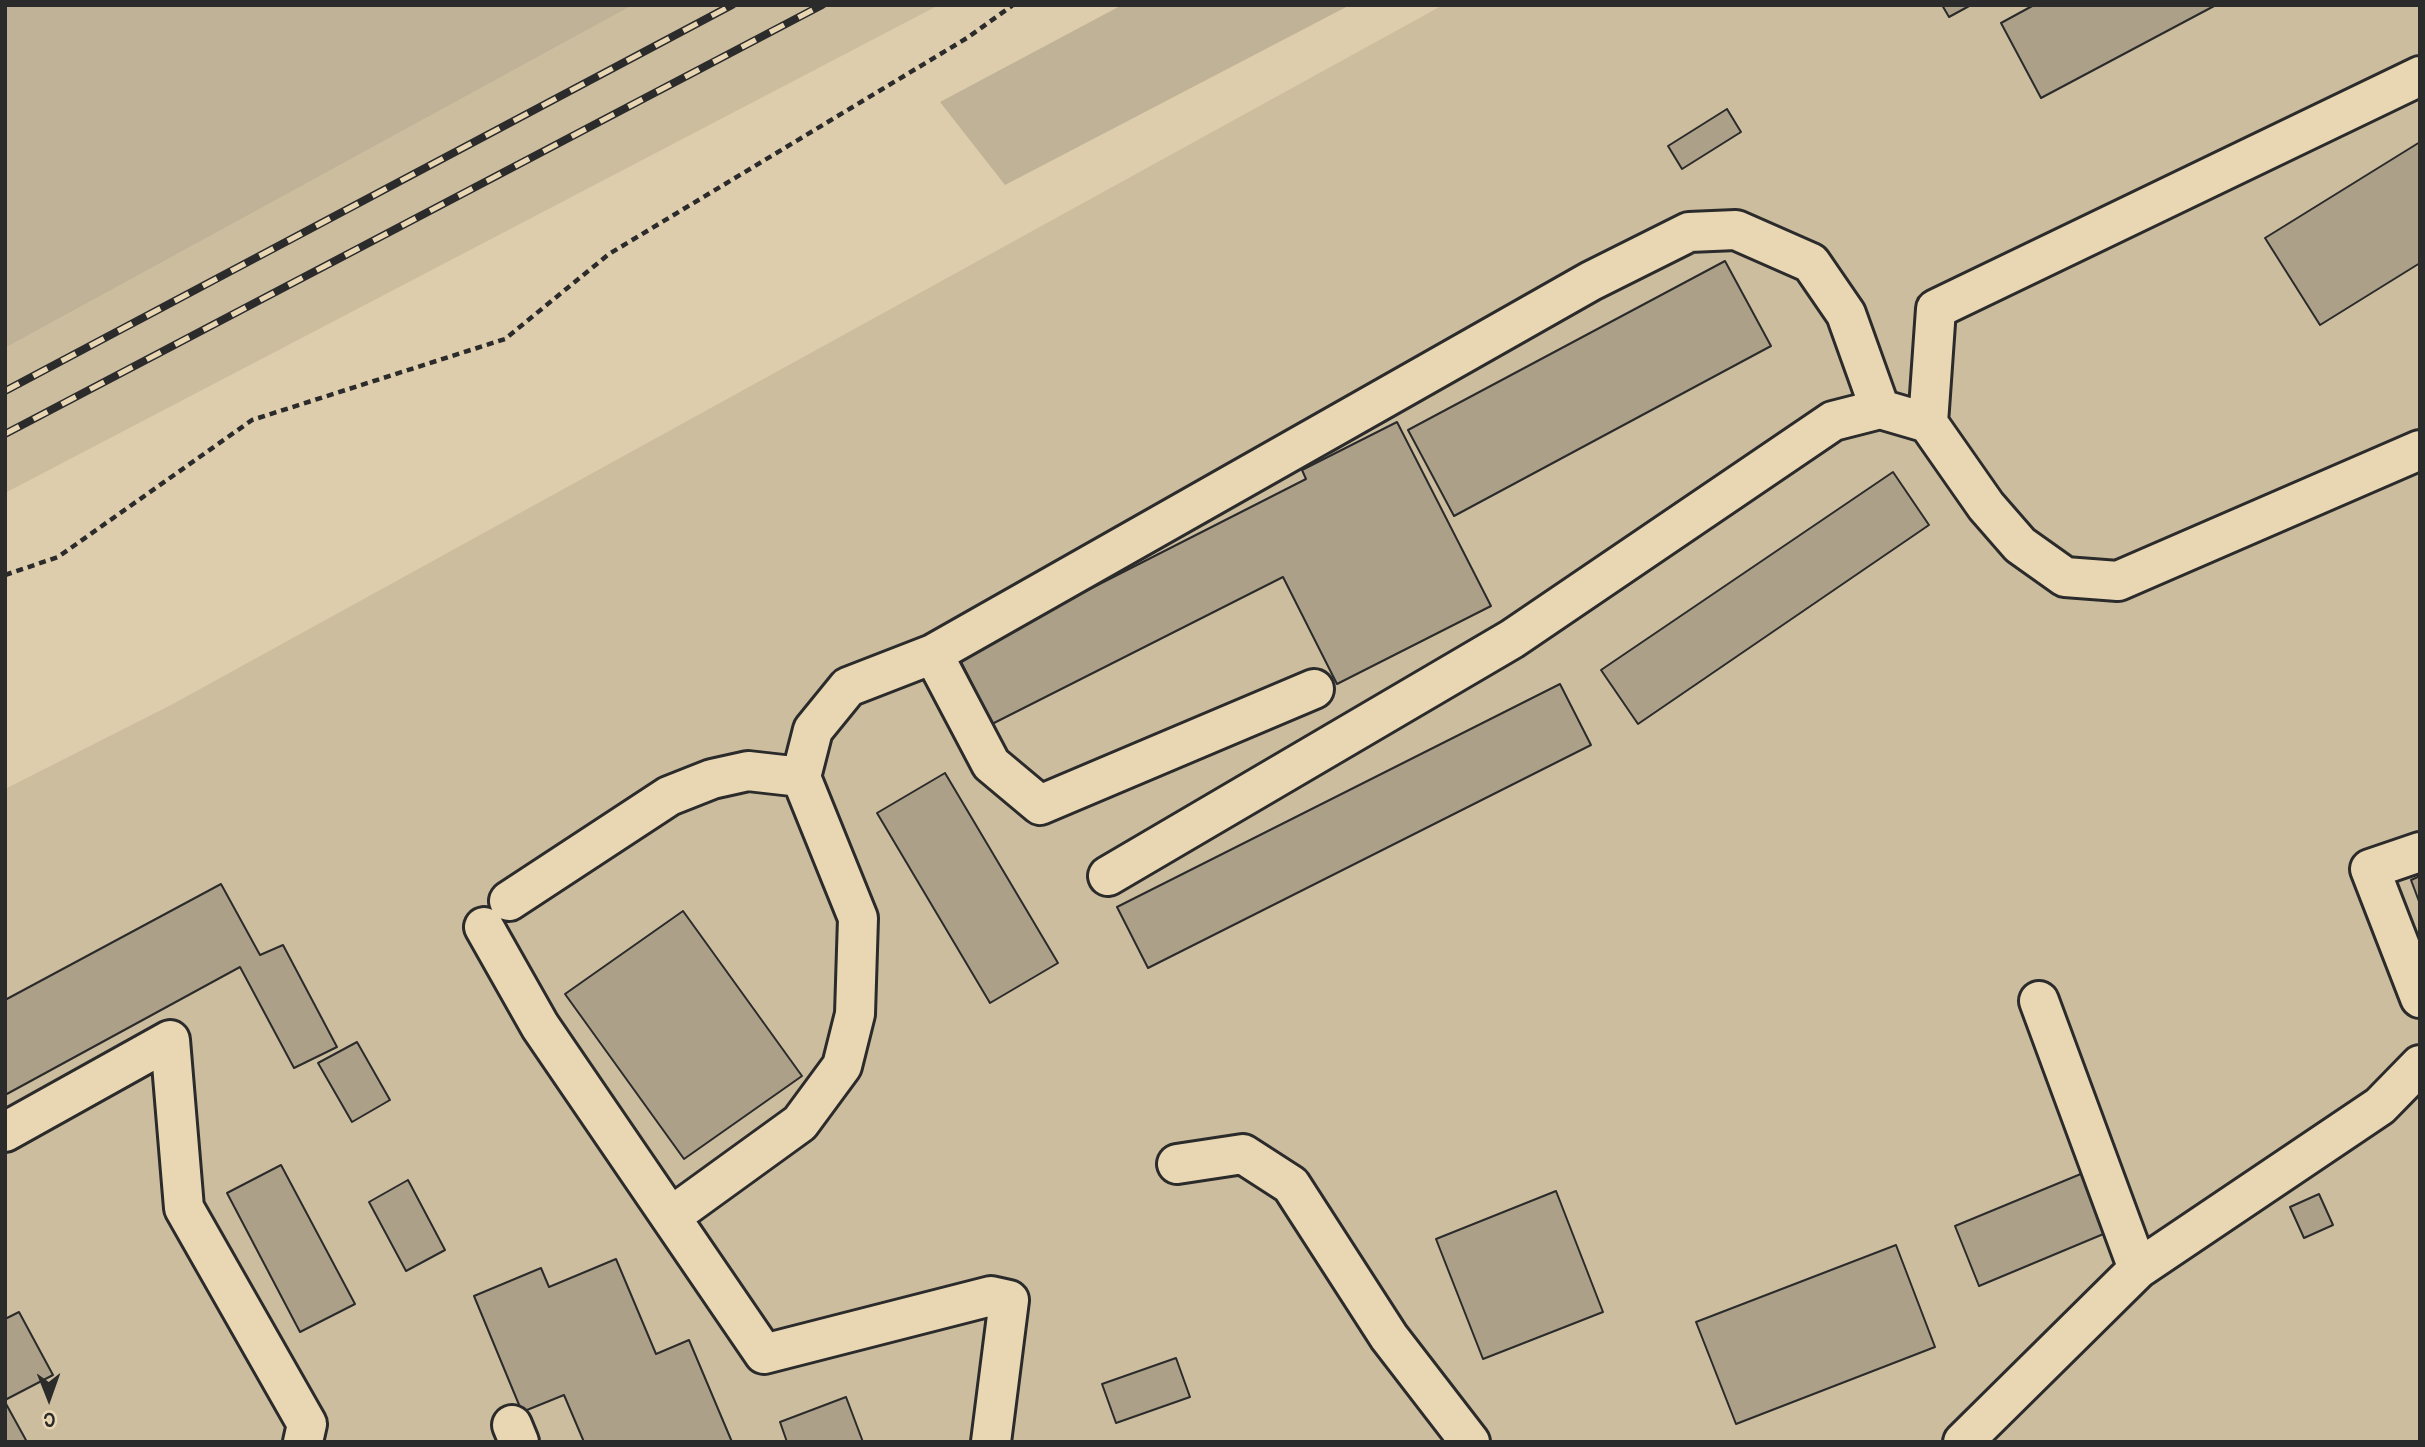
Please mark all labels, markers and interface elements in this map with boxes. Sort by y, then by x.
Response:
north arrow [14,1363,84,1433]
text: С [43,1407,55,1431]

